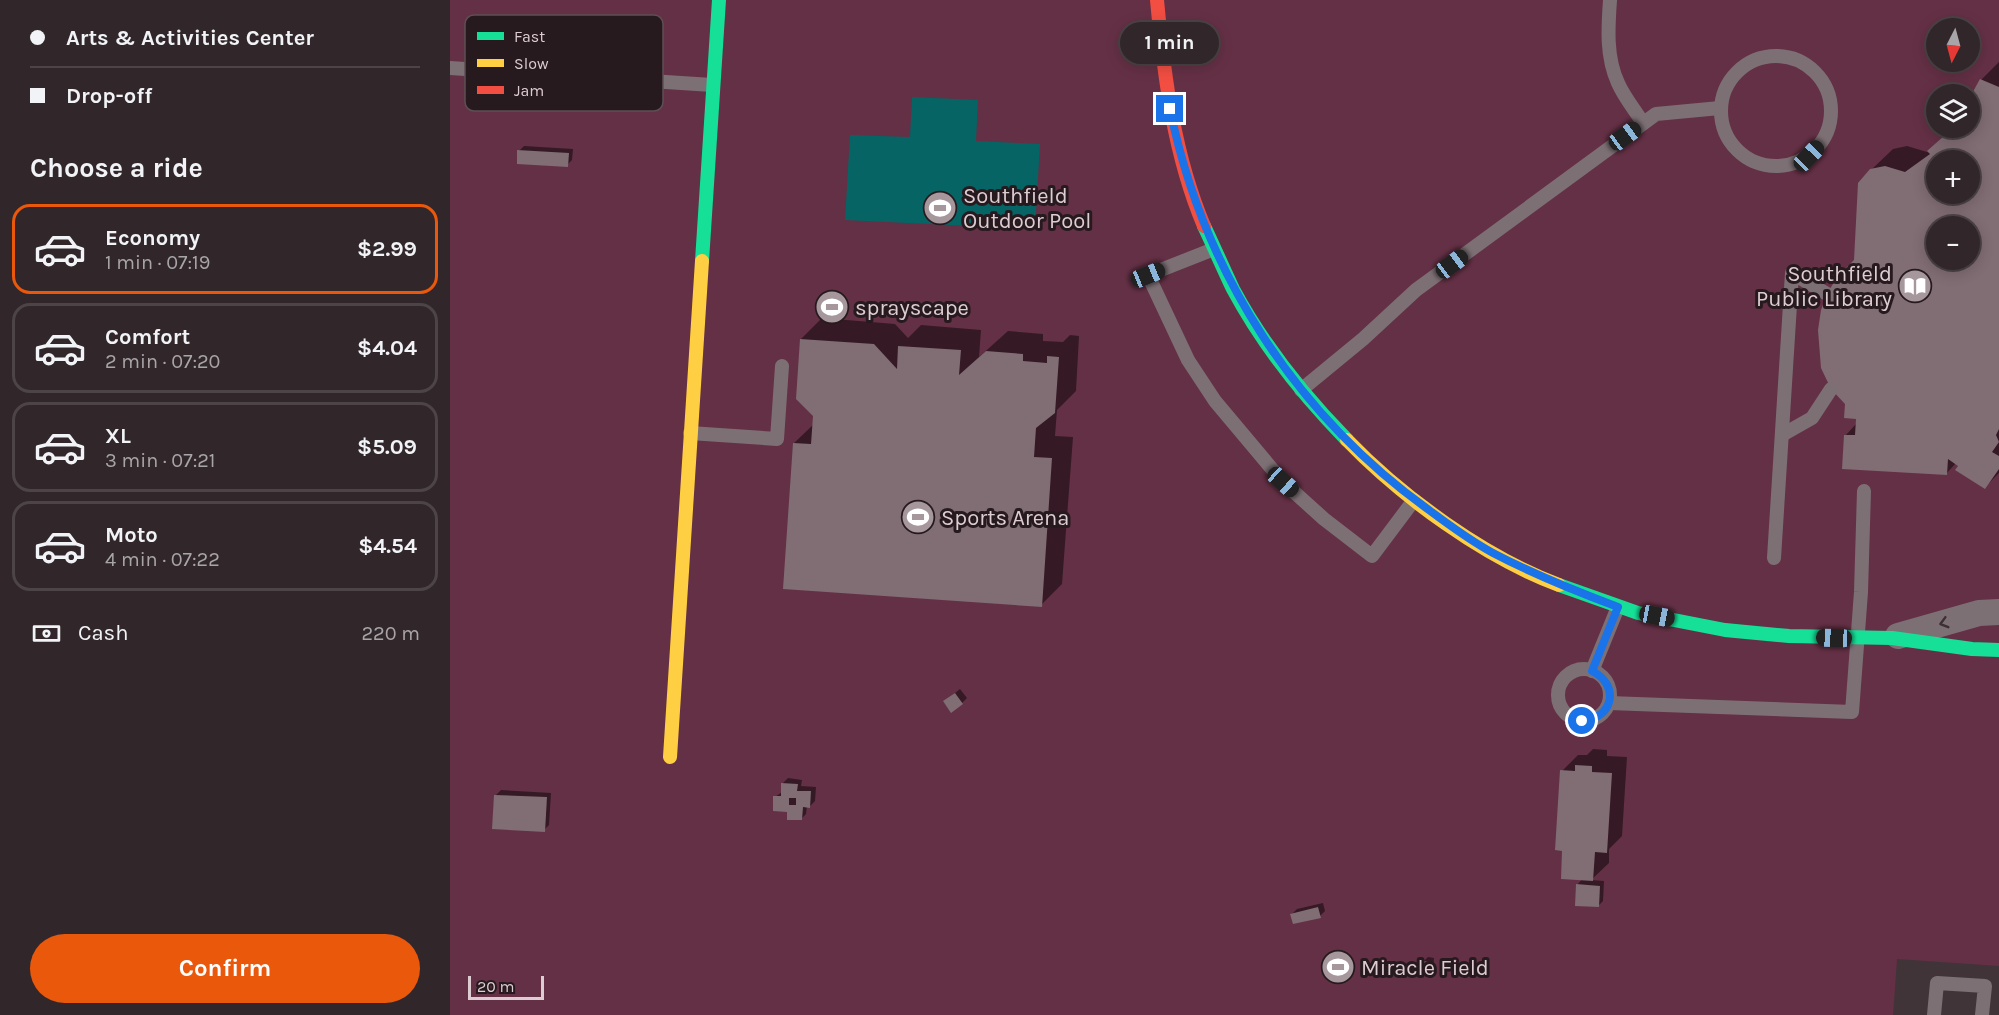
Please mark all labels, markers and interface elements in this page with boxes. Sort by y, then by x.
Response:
legend [465,15,663,111]
north arrow [1926,18,1980,72]
map controls [1926,18,1980,270]
callout: 1 min [1120,22,1220,64]
text: Arts & Activities Center [66,25,314,51]
text: Fast [514,27,545,46]
text: 1 min [1144,31,1195,54]
text: Slow [514,54,549,73]
text: Jam [514,81,544,100]
text: Drop-off [66,83,152,109]
button: layers [1926,84,1980,138]
route end [1156,95,1183,122]
car [1605,118,1645,154]
car [1790,137,1828,175]
button: + [1926,150,1980,204]
text: Choose a ride [30,152,203,184]
place label: Southfield Outdoor Pool [963,183,1091,234]
sports icon: Southfield Outdoor Pool [922,190,958,226]
button: − [1926,216,1980,270]
icon: car [33,222,87,276]
text: Economy [105,225,200,251]
text: $2.99 [357,236,417,262]
car [1432,246,1472,282]
text: 1 min · 07:19 [105,251,210,274]
car [1128,260,1168,290]
place label: Southfield Public Library [1756,261,1892,312]
library icon: Southfield Public Library [1897,268,1933,304]
sports icon: sprayscape [814,289,850,325]
place label: sprayscape [855,295,969,321]
icon: car [33,321,87,375]
text: Comfort [105,324,190,350]
text: $4.04 [357,335,417,361]
text: 2 min · 07:20 [105,350,220,373]
icon: car [33,420,87,474]
text: XL [105,423,131,449]
text: $5.09 [357,434,417,460]
text: 3 min · 07:21 [105,449,215,472]
car [1264,463,1302,501]
sports icon: Sports Arena [900,499,936,535]
place label: Sports Arena [941,505,1069,531]
icon: car [33,519,87,573]
text: Moto [105,522,158,548]
text: $4.54 [358,533,417,559]
text: 4 min · 07:22 [105,548,220,571]
car [1638,604,1676,628]
one-way arrow [1939,616,1950,628]
icon: cash [30,617,63,650]
text: Cash [78,620,128,646]
text: 220 m [361,622,420,645]
car [1816,628,1852,648]
route start [1568,707,1595,734]
button: Confirm [30,934,420,1003]
sports icon: Miracle Field [1320,949,1356,985]
place label: Miracle Field [1361,955,1489,981]
scale bar [468,973,544,1000]
text: 20 m [477,977,515,996]

